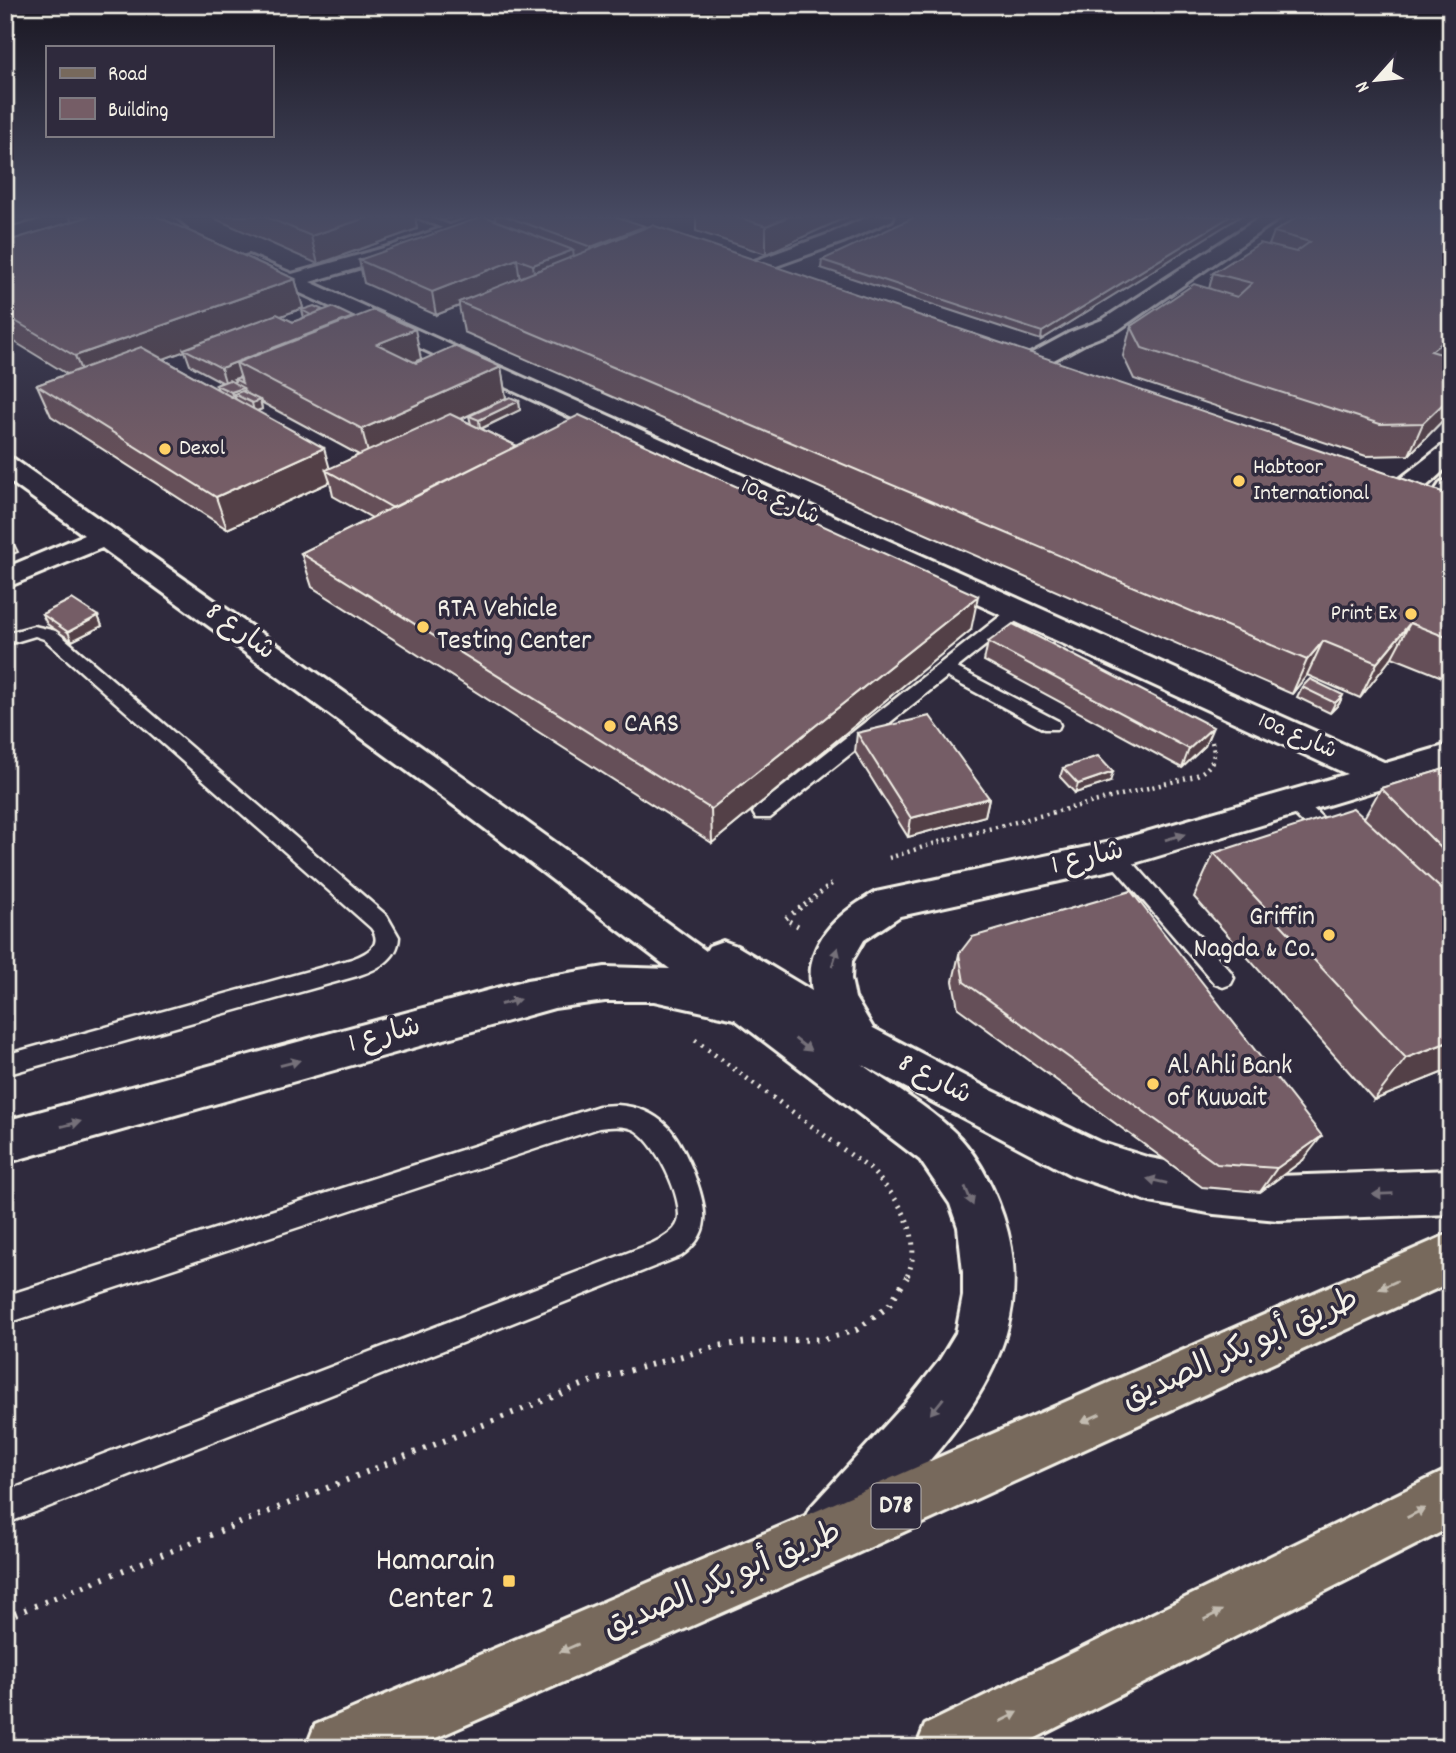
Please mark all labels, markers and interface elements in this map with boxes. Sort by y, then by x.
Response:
legend [46,46,273,136]
north arrow [1340,46,1410,116]
text: Road [108,61,147,91]
text: N [1350,76,1378,96]
text: Building [108,97,168,127]
place label: Dexol [179,433,226,466]
marker: Dexol [157,441,173,457]
place label: Habtoor International [1253,452,1370,511]
street label: 10a شارع [735,471,825,535]
marker: Habtoor International [1231,473,1247,489]
place label: RTA Vehicle Testing Center [437,591,592,663]
street label: شارع 8 [196,594,282,672]
place label: Print Ex [1330,598,1397,631]
marker: Print Ex [1403,606,1419,622]
marker: RTA Vehicle Testing Center [415,619,431,635]
street label: 10a شارع [1252,705,1342,769]
place label: CARS [624,706,679,746]
marker: CARS [602,718,618,734]
street label: شارع 1 [1048,832,1128,888]
one-way arrow [1165,832,1186,842]
place label: Griffin Nagda & Co. [1193,899,1315,971]
marker: Griffin Nagda & Co. [1321,927,1337,943]
one-way arrow [830,946,840,967]
one-way arrow [499,996,521,1007]
street label: شارع 1 [344,1008,426,1066]
one-way arrow [794,1037,812,1051]
street label: شارع 8 [890,1045,978,1117]
place label: Al Ahli Bank of Kuwait [1167,1048,1293,1120]
one-way arrow [279,1057,301,1068]
marker: Al Ahli Bank of Kuwait [1145,1076,1161,1092]
one-way arrow [61,1118,82,1128]
one-way arrow [1146,1175,1168,1186]
one-way arrow [963,1186,975,1206]
one-way arrow [1371,1189,1393,1200]
street label: طريق أبو بكر الصديق [1115,1278,1367,1424]
one-way arrow [1378,1280,1399,1291]
one-way arrow [929,1396,944,1414]
one-way arrow [1081,1413,1102,1424]
road number: D78 [872,1484,920,1528]
one-way arrow [1406,1508,1426,1519]
street label: طريق أبو بكر الصديق [596,1510,850,1654]
place label: Hamarain Center 2 [375,1539,495,1624]
marker: Hamarain Center 2 [501,1573,517,1589]
one-way arrow [1203,1610,1223,1621]
one-way arrow [559,1643,580,1654]
one-way arrow [999,1712,1019,1723]

